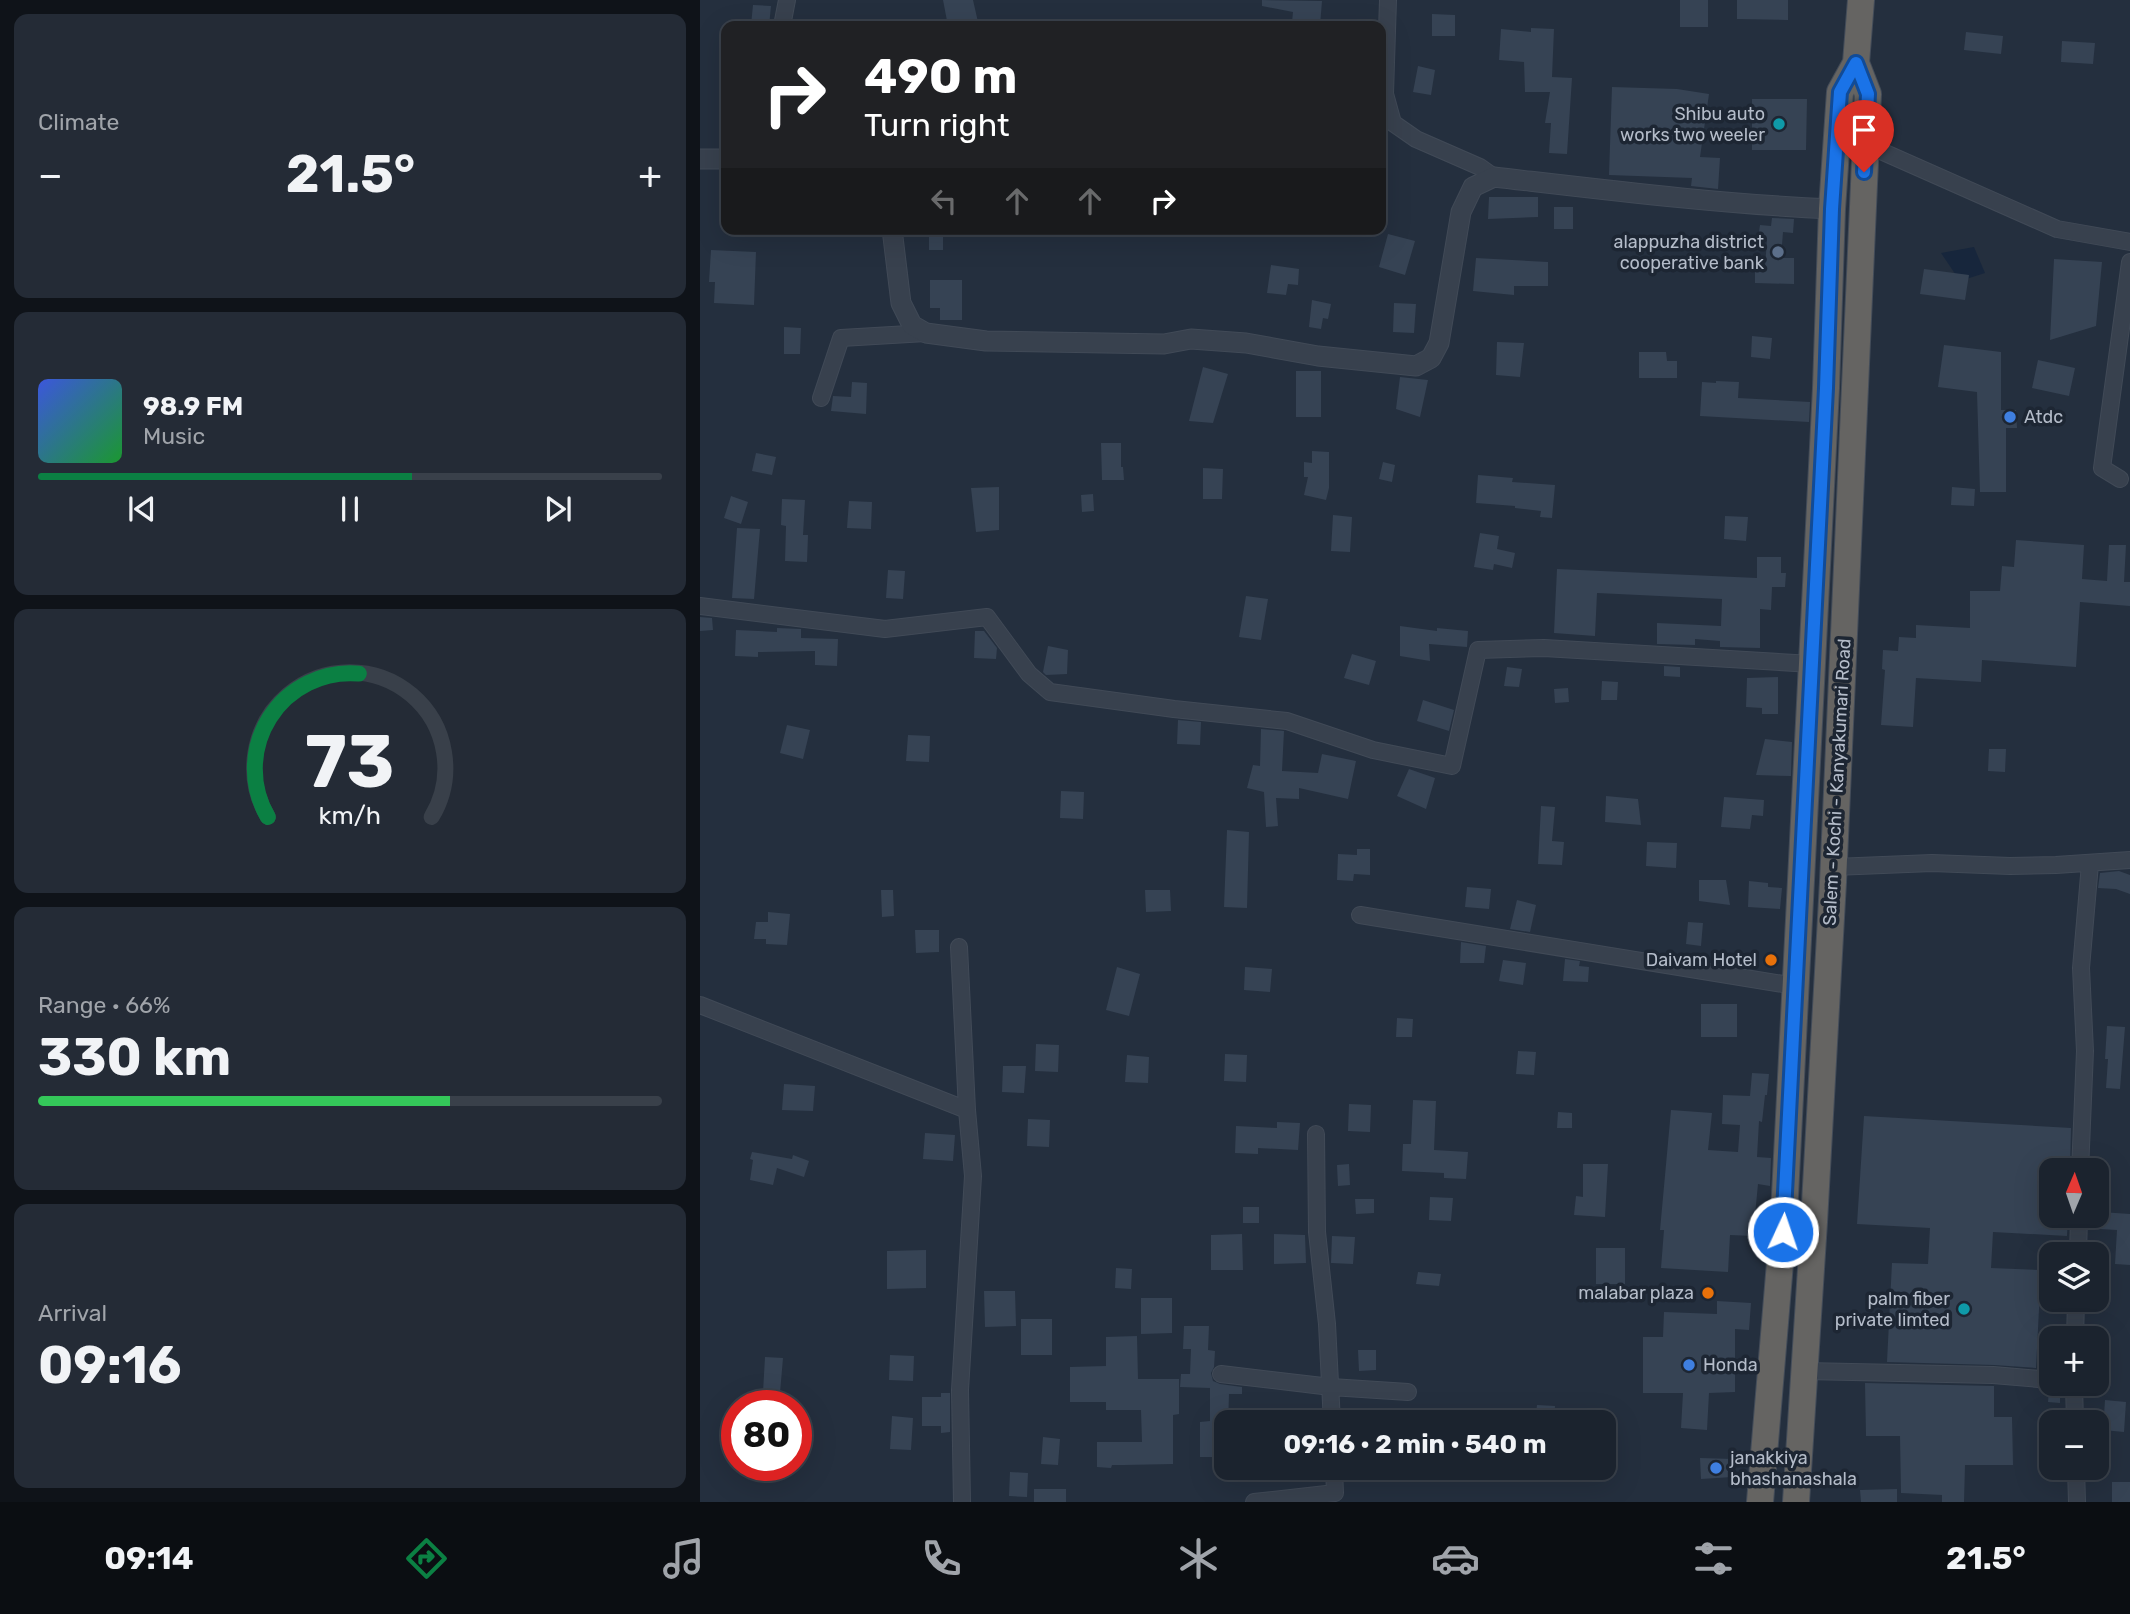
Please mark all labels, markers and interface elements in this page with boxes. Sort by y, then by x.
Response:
text: 490 m [864,47,1017,105]
icon: right [749,49,840,140]
pin [1834,100,1894,172]
place label: Shibu auto works two weeler [1620,103,1765,146]
text: Turn right [864,106,1009,144]
text: Climate [38,108,119,136]
icon: arrive [1845,111,1883,149]
marker: Shibu auto works two weeler [1771,116,1787,132]
text: 21.5° [286,143,415,205]
text: − [38,152,63,198]
text: + [638,152,662,198]
icon: left [925,182,963,220]
icon: ahead [998,182,1036,220]
icon: ahead [1071,182,1109,220]
icon: right [1144,182,1182,220]
place label: alappuzha district cooperative bank [1614,231,1765,274]
marker: alappuzha district cooperative bank [1770,244,1786,260]
text: 98.9 FM [143,391,243,422]
place label: Atdc [2024,406,2063,428]
marker: Atdc [2002,409,2018,425]
text: Music [143,422,205,450]
icon: previous [123,490,161,528]
icon: pause [331,490,369,528]
icon: next [539,490,577,528]
street label: Salem - Kochi - Kanyakumari Road [1818,638,1856,926]
text: 73 [305,719,395,805]
text: km/h [319,801,381,830]
place label: Daivam Hotel [1646,949,1757,971]
marker: Daivam Hotel [1763,952,1779,968]
text: Range · 66% [38,991,170,1019]
text: 330 km [38,1026,231,1088]
north arrow [2039,1158,2109,1228]
map controls [2039,1158,2109,1480]
position arrow [1746,1195,1820,1269]
button: layers [2039,1242,2109,1312]
place label: malabar plaza [1578,1282,1694,1304]
marker: malabar plaza [1700,1285,1716,1301]
place label: palm fiber private limted [1835,1288,1950,1331]
text: Arrival [38,1299,107,1327]
marker: palm fiber private limted [1956,1301,1972,1317]
button: + [2039,1326,2109,1396]
text: 09:16 [38,1334,182,1396]
place label: Honda [1703,1354,1758,1376]
marker: Honda [1681,1357,1697,1373]
speed limit sign: 80 [721,1390,812,1481]
button: − [2039,1410,2109,1480]
text: 09:16 · 2 min · 540 m [1283,1429,1547,1460]
place label: janakkiya bhashanashala [1729,1447,1857,1490]
marker: janakkiya bhashanashala [1708,1460,1724,1476]
icon: directions [402,1534,451,1583]
icon: music [659,1534,708,1583]
icon: phone [917,1534,966,1583]
icon: climate [1174,1534,1223,1583]
icon: car [1431,1534,1480,1583]
icon: filters [1689,1534,1738,1583]
text: 09:14 [104,1539,194,1577]
text: 21.5° [1946,1539,2026,1577]

